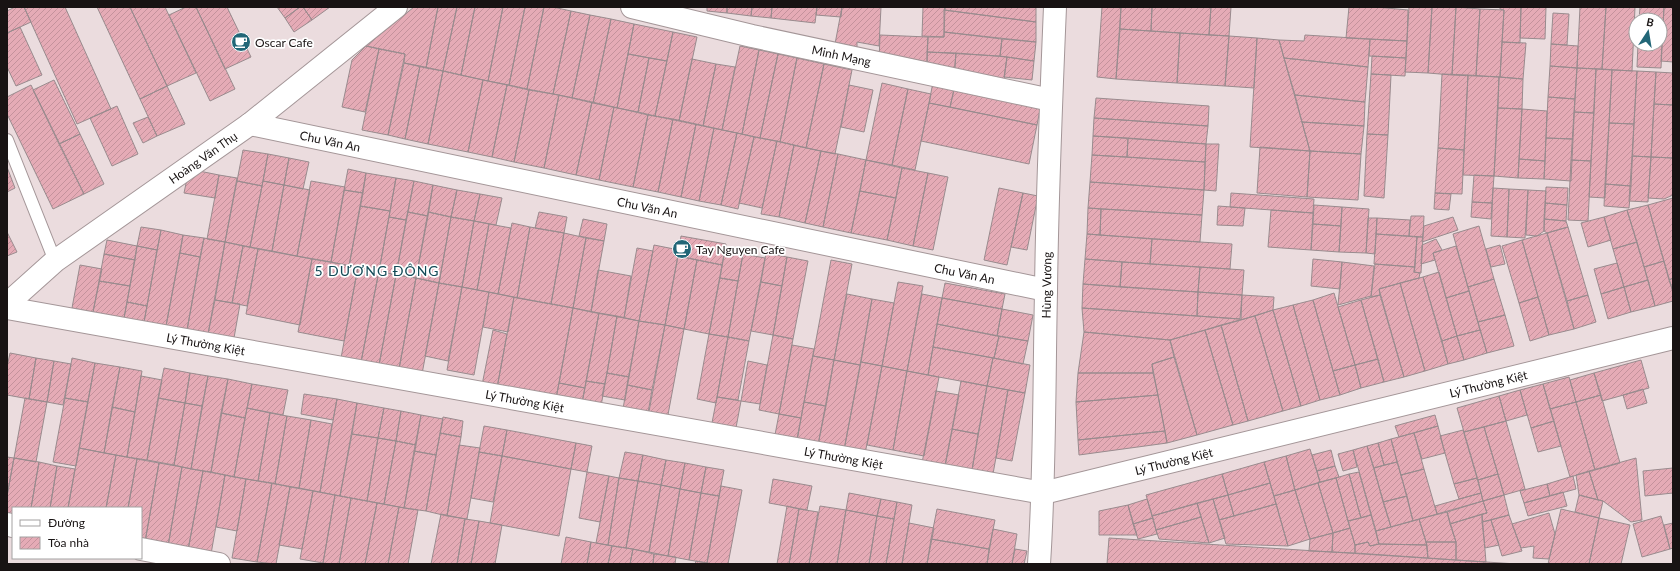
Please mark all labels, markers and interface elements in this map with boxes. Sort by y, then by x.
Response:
north arrow [1628,12,1668,52]
text: B [1645,15,1655,29]
cafe icon: Oscar Cafe [230,31,252,53]
place label: Oscar Cafe [255,35,313,50]
street label: Minh Mạng [810,42,873,69]
street label: Chu Văn An [299,127,362,154]
street label: Hoàng Văn Thụ [165,128,240,186]
street label: Chu Văn An [616,193,679,221]
cafe icon: Tay Nguyen Cafe [671,238,693,260]
place label: Tay Nguyen Cafe [696,242,785,257]
street label: Hùng Vương [1038,252,1054,319]
street label: Chu Văn An [933,259,996,287]
district label: 5 DƯƠNG ĐÔNG [314,262,440,279]
street label: Lý Thường Kiệt [165,329,247,358]
street label: Lý Thường Kiệt [1448,366,1530,400]
street label: Lý Thường Kiệt [484,386,566,415]
street label: Lý Thường Kiệt [803,443,885,472]
street label: Lý Thường Kiệt [1133,444,1215,478]
legend [12,507,142,559]
text: Đường [48,515,85,530]
text: Tòa nhà [48,535,89,550]

